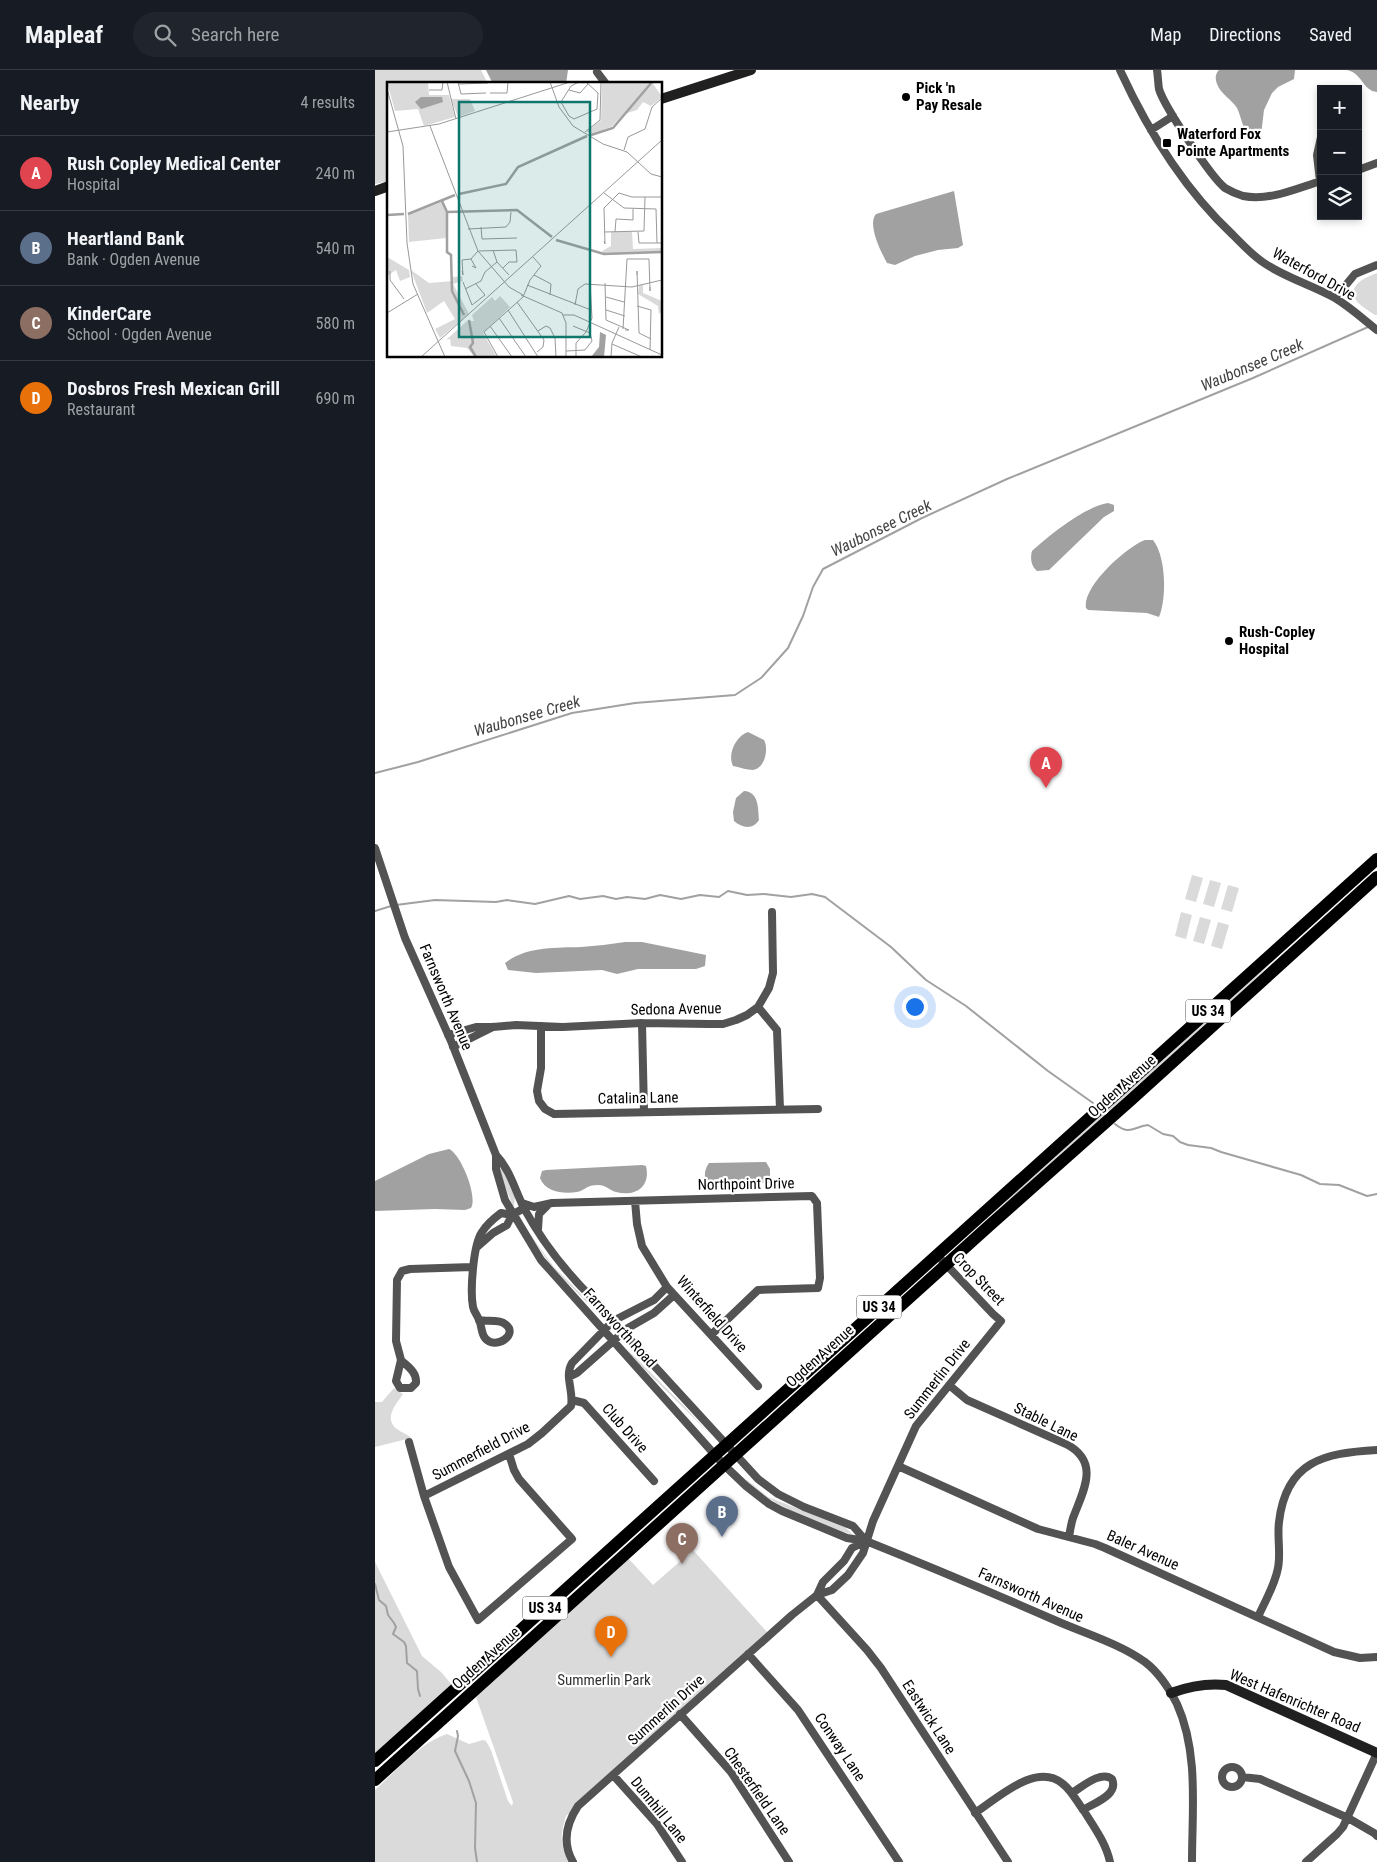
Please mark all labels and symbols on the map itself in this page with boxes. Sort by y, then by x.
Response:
place label: Pick 'n Pay Resale [916,79,982,114]
inset map [387,82,663,358]
marker: Pick 'n Pay Resale [900,91,912,103]
place label: Waterford Fox Pointe Apartments [1177,125,1290,160]
marker: Waterford Fox Pointe Apartments [1161,137,1173,149]
street label: Waterford Drive [1269,244,1359,304]
water label: Waubonsee Creek [1198,334,1307,395]
water label: Waubonsee Creek [828,495,935,561]
place label: Rush-Copley Hospital [1239,623,1316,658]
marker: Rush-Copley Hospital [1223,635,1235,647]
water label: Waubonsee Creek [472,691,583,740]
pin: A [1030,747,1062,788]
street label: Farnsworth Avenue [416,941,476,1053]
your location [902,994,928,1020]
street label: Sedona Avenue [630,999,722,1019]
road number: US 34 [1185,999,1231,1022]
street label: Ogden Avenue [1084,1051,1160,1121]
street label: Catalina Lane [597,1088,679,1108]
street label: Northpoint Drive [697,1174,795,1194]
street label: Crop Street [949,1249,1009,1309]
street label: Winterfield Drive [673,1272,751,1356]
street label: Farnsworth Road [580,1285,660,1371]
road number: US 34 [857,1296,901,1318]
street label: Ogden Avenue [782,1321,858,1391]
street label: Summerlin Drive [900,1335,974,1423]
street label: Stable Lane [1011,1399,1081,1445]
street label: Club Drive [598,1400,652,1456]
street label: Summerfield Drive [429,1418,533,1484]
pin: B [706,1496,738,1537]
pin: C [666,1523,698,1564]
street label: Baler Avenue [1104,1526,1182,1574]
street label: Farnsworth Avenue [976,1564,1086,1626]
road number: US 34 [523,1596,567,1620]
pin: D [595,1616,627,1657]
street label: Ogden Avenue [448,1623,524,1693]
street label: West Hafenrichter Road [1227,1665,1363,1737]
park label: Summerlin Park [557,1671,651,1689]
street label: Summerlin Drive [624,1671,708,1749]
street label: Eastwick Lane [898,1677,960,1757]
street label: Conway Lane [811,1709,869,1785]
street label: Chesterfield Lane [720,1744,794,1838]
street label: Dunnhill Lane [627,1773,691,1847]

